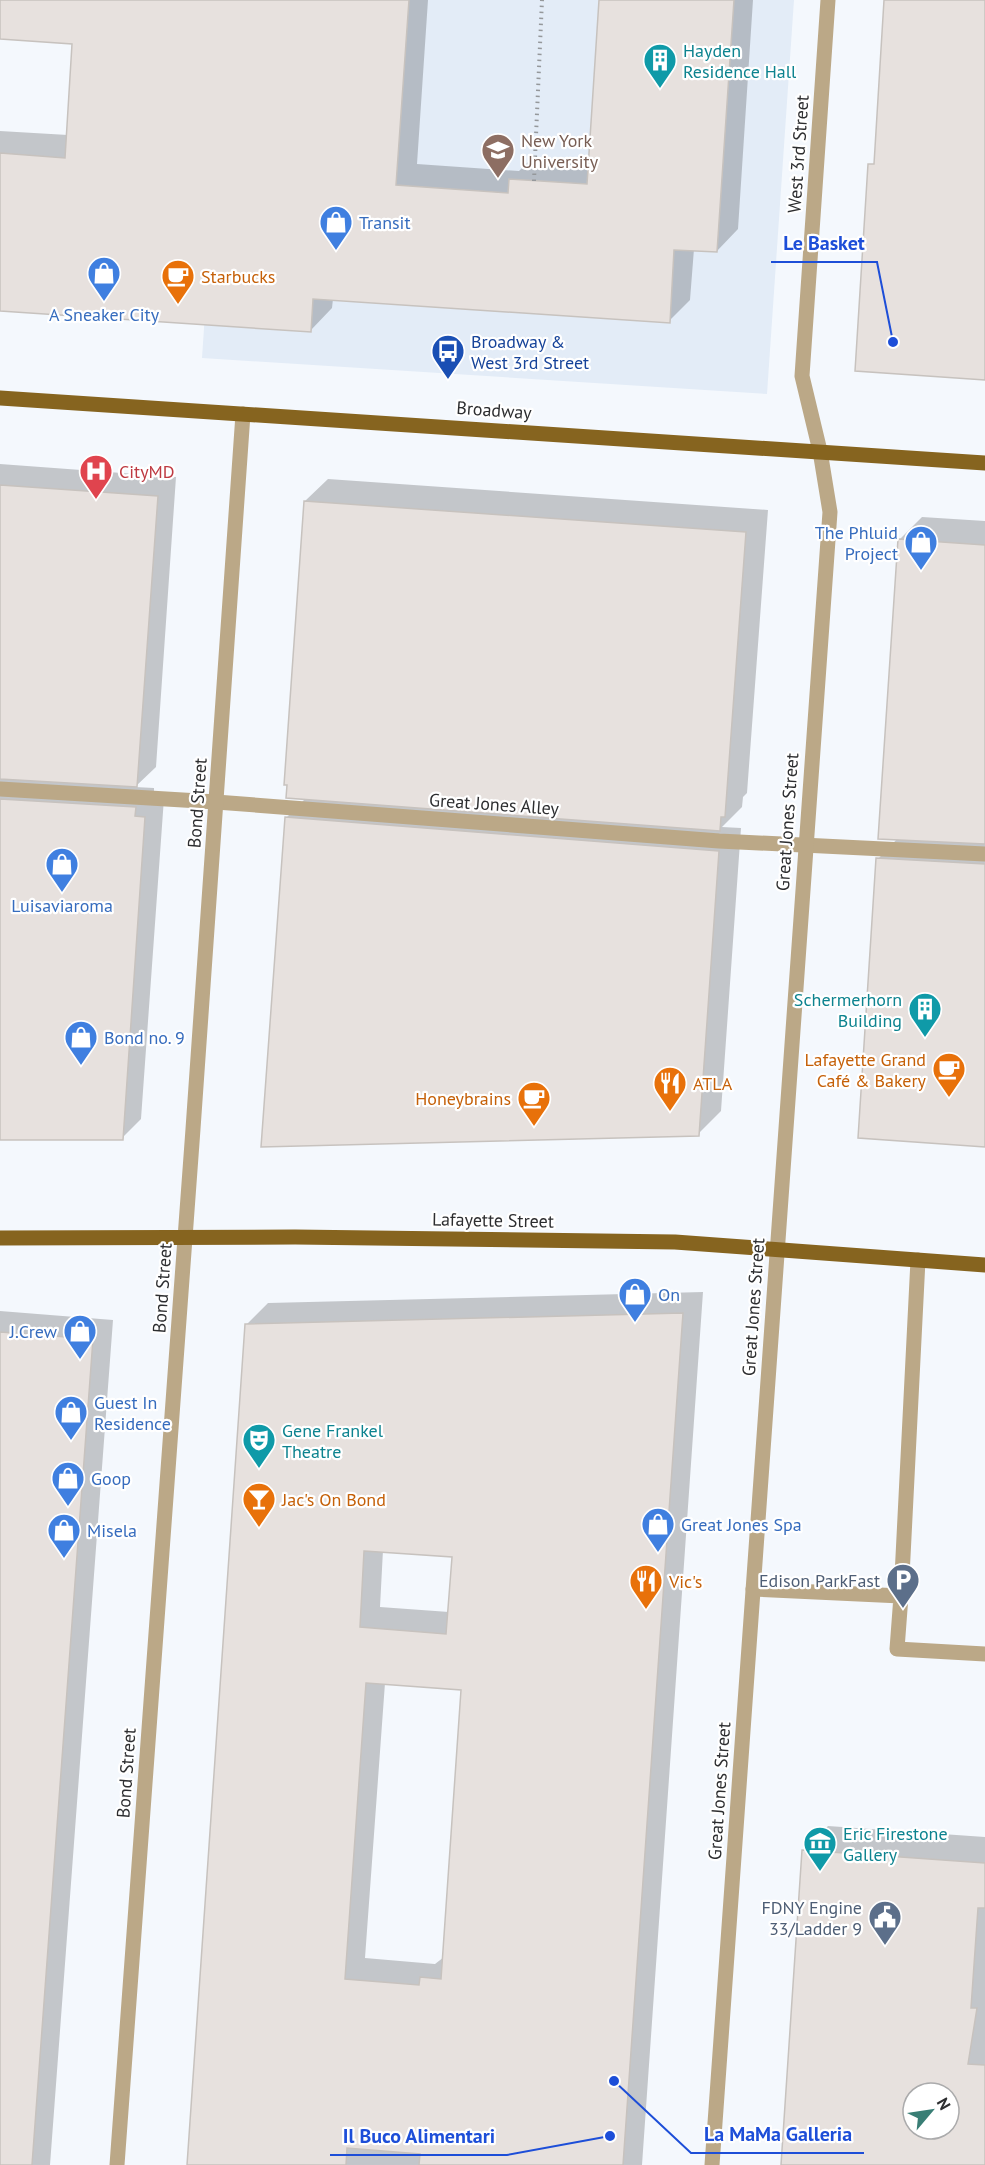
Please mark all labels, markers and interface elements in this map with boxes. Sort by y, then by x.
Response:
place label: Hayden Residence Hall [683,39,797,83]
building icon: Hayden Residence Hall [642,42,678,89]
street label: West 3rd Street [782,94,814,214]
place label: New York University [521,129,599,173]
school or university icon: New York University [480,132,516,179]
shop icon: Transit [318,204,354,251]
place label: Transit [359,211,411,234]
callout: Le Basket [771,224,877,262]
text: Le Basket [783,230,865,256]
shop icon: A Sneaker City [86,255,122,302]
cafe icon: Starbucks [160,258,196,305]
place label: Starbucks [201,265,275,288]
place label: A Sneaker City [49,303,160,326]
place label: Broadway & West 3rd Street [471,330,589,374]
bus stop icon: Broadway & West 3rd Street [430,333,466,380]
street label: Broadway [456,396,533,424]
hospital icon: CityMD [78,453,114,500]
place label: CityMD [119,460,175,483]
place label: The Phluid Project [815,521,898,565]
shop icon: The Phluid Project [903,524,939,571]
street label: Great Jones Street [771,752,803,892]
street label: Bond Street [182,757,212,849]
street label: Great Jones Alley [428,788,560,820]
shop icon: Luisaviaroma [44,846,80,893]
place label: Luisaviaroma [11,894,113,917]
place label: Schermerhorn Building [794,988,902,1032]
building icon: Schermerhorn Building [907,991,943,1038]
shop icon: Bond no. 9 [63,1019,99,1066]
place label: Bond no. 9 [104,1026,185,1049]
place label: Lafayette Grand Café & Bakery [805,1048,927,1092]
cafe icon: Lafayette Grand Café & Bakery [931,1051,967,1098]
restaurant icon: ATLA [652,1065,688,1112]
place label: ATLA [693,1072,733,1095]
cafe icon: Honeybrains [516,1080,552,1127]
place label: Honeybrains [415,1087,511,1110]
street label: Lafayette Street [432,1207,554,1233]
street label: Great Jones Street [737,1237,769,1377]
street label: Bond Street [147,1242,177,1334]
shop icon: On [617,1276,653,1323]
place label: On [658,1283,680,1306]
shop icon: J.Crew [62,1313,98,1360]
place label: J.Crew [9,1320,58,1343]
place label: Guest In Residence [94,1391,171,1435]
shop icon: Guest In Residence [53,1394,89,1441]
place label: Gene Frankel Theatre [282,1419,384,1463]
theatre icon: Gene Frankel Theatre [241,1422,277,1469]
shop icon: Goop [50,1460,86,1507]
place label: Goop [91,1467,131,1490]
bar icon: Jac's On Bond [241,1481,277,1528]
place label: Jac's On Bond [281,1488,386,1511]
shop icon: Great Jones Spa [640,1506,676,1553]
shop icon: Misela [46,1512,82,1559]
place label: Great Jones Spa [681,1513,802,1536]
place label: Misela [87,1519,137,1542]
parking icon: Edison ParkFast [885,1562,921,1609]
restaurant icon: Vic's [628,1563,664,1610]
place label: Edison ParkFast [759,1569,880,1592]
place label: Vic's [668,1570,702,1593]
street label: Great Jones Street [703,1721,735,1861]
street label: Bond Street [111,1727,141,1819]
place label: Eric Firestone Gallery [843,1822,948,1866]
museum icon: Eric Firestone Gallery [802,1825,838,1872]
place label: FDNY Engine 33/Ladder 9 [761,1896,862,1940]
public building icon: FDNY Engine 33/Ladder 9 [867,1899,903,1946]
north arrow [901,2081,961,2141]
text: N [933,2094,955,2113]
callout: La MaMa Galleria [691,2115,864,2153]
callout: Il Buco Alimentari [330,2117,507,2155]
text: La MaMa Galleria [704,2121,852,2147]
text: Il Buco Alimentari [343,2123,495,2149]

